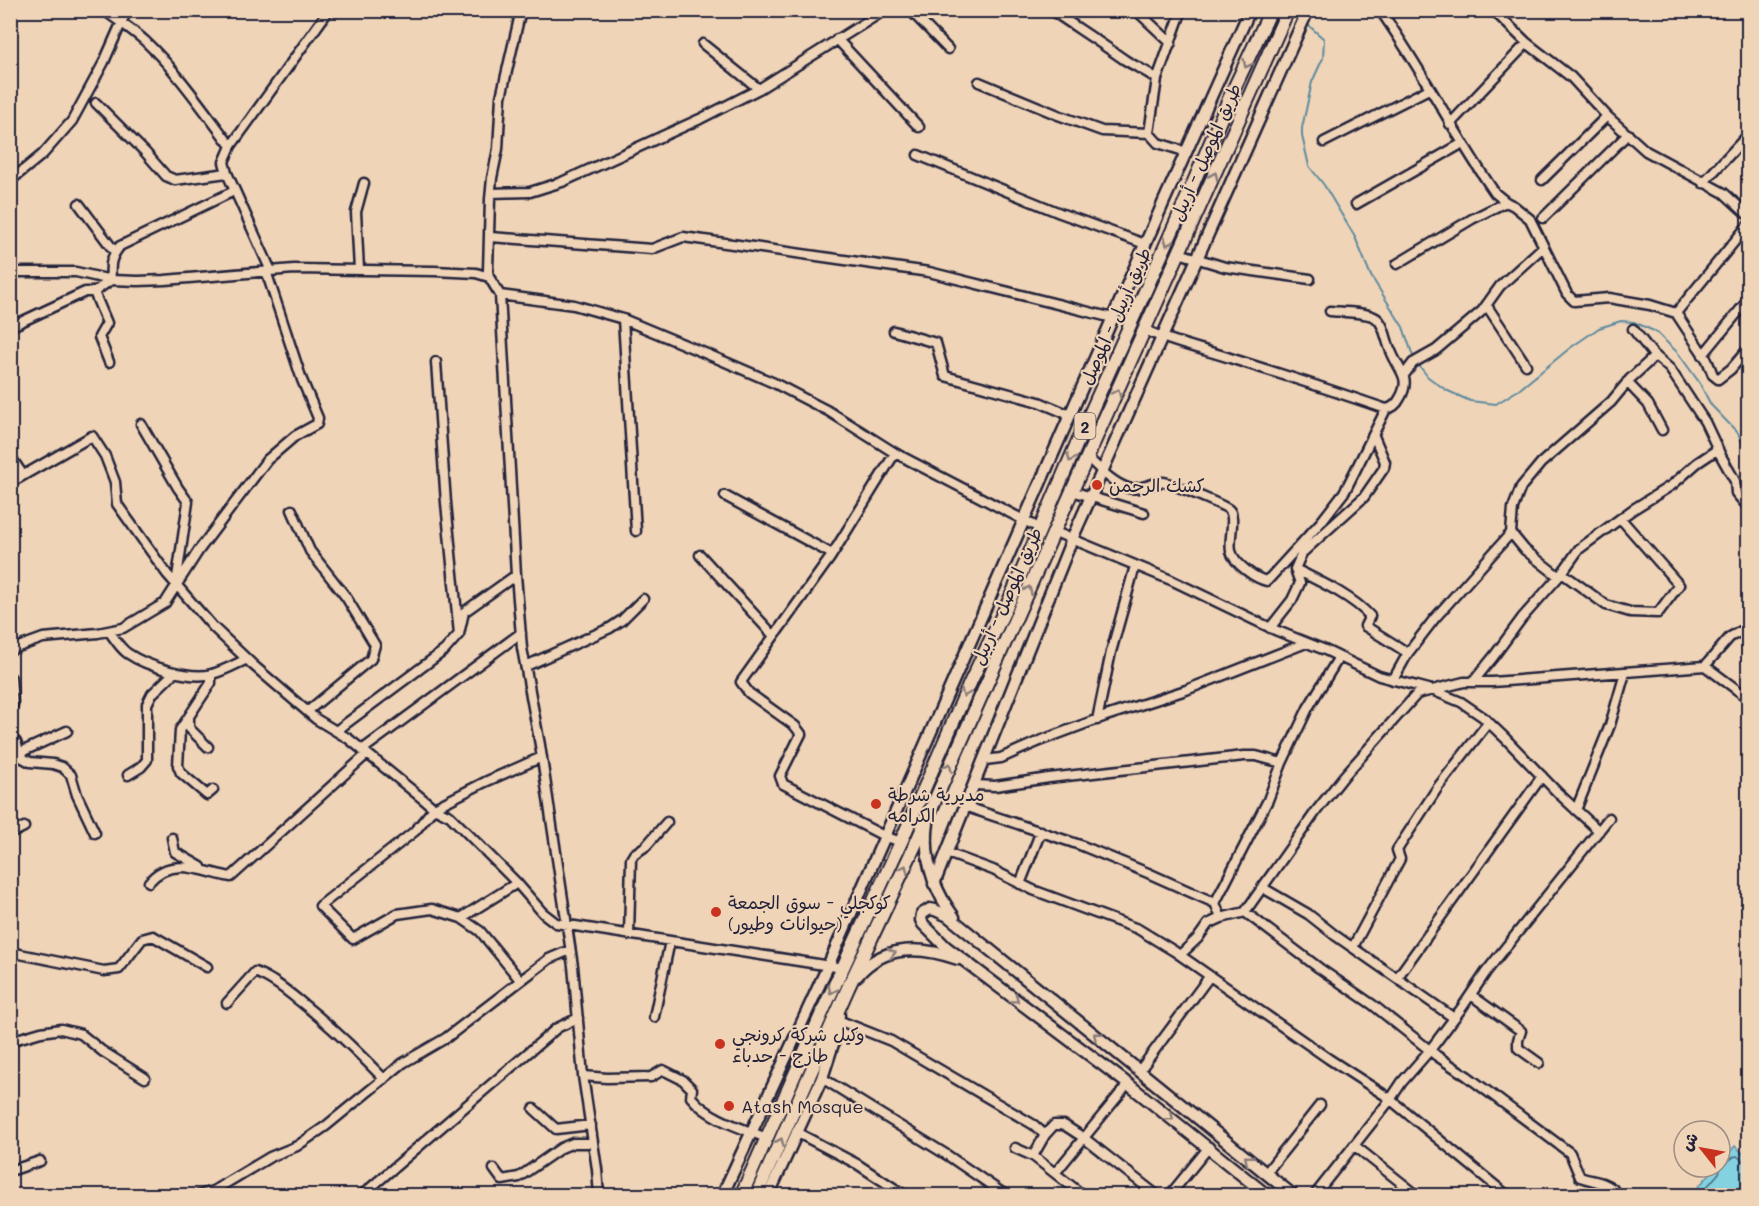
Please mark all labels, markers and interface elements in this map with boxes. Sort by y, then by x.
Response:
one-way arrow [1242,57,1254,68]
street label: طريق الموصل - أربيل [1164,79,1246,225]
one-way arrow [1207,172,1219,183]
one-way arrow [1163,236,1175,247]
street label: طريق أربيل - الموصل [1074,243,1156,389]
one-way arrow [1109,388,1121,399]
road number: 2 [1074,413,1096,439]
one-way arrow [1066,452,1078,463]
place label: كشك الرحمن [1109,473,1205,497]
marker: كشك الرحمن [1090,478,1104,492]
street label: طريق الموصل - أربيل [965,523,1047,669]
one-way arrow [1021,585,1033,596]
one-way arrow [960,687,972,698]
one-way arrow [941,763,953,774]
place label: مديرية شرطة الكرامه [888,782,985,827]
marker: مديرية شرطة الكرامه [869,797,883,811]
one-way arrow [897,864,909,875]
place label: كوكجلي - سوق الجمعة (حيوانات وطيور) [728,890,891,935]
marker: كوكجلي - سوق الجمعة (حيوانات وطيور) [709,905,723,919]
one-way arrow [887,947,897,960]
one-way arrow [828,984,840,995]
one-way arrow [1008,992,1019,1003]
place label: وكيل شركة كرونجي طازج - حدباء [732,1022,865,1068]
one-way arrow [1093,1032,1104,1043]
marker: وكيل شركة كرونجي طازج - حدباء [713,1037,727,1051]
place label: Atash Mosque [741,1094,864,1118]
marker: Atash Mosque [722,1099,736,1113]
one-way arrow [1164,1110,1175,1121]
north arrow [1672,1119,1732,1179]
text: ش [1675,1128,1702,1154]
one-way arrow [773,1137,785,1148]
one-way arrow [1244,1155,1255,1166]

